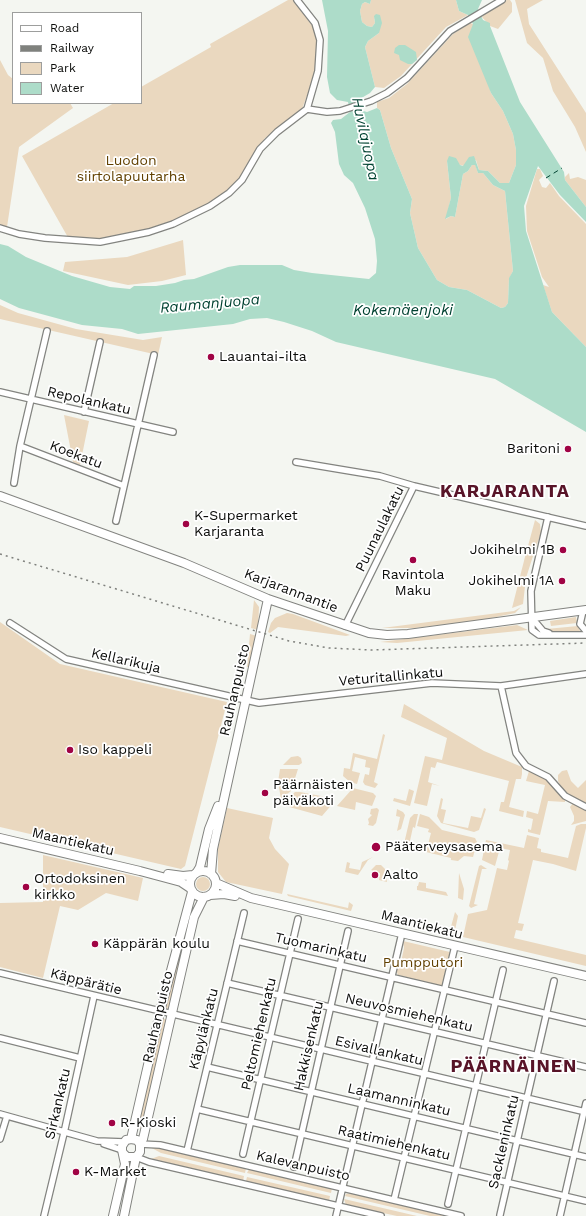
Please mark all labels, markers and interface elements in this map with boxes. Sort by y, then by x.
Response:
legend [12,12,142,104]
text: Road [50,21,79,35]
text: Railway [50,41,94,55]
text: Park [50,61,76,75]
text: Water [50,81,84,95]
water label: Huvilajuopa [347,96,383,182]
park label: Luodon siirtolapuutarha [77,153,185,186]
water label: Raumanjuopa [159,291,261,317]
water label: Kokemäenjoki [353,302,453,320]
place label: Lauantai-ilta [219,349,307,365]
marker: Lauantai-ilta [206,352,216,362]
street label: Repolankatu [46,383,132,419]
street label: Koekatu [47,437,105,473]
place label: Baritoni [507,441,560,457]
marker: Baritoni [563,444,573,454]
district label: KARJARANTA [440,481,570,503]
street label: Puunaulakatu [352,483,408,575]
place label: K-Supermarket Karjaranta [194,508,298,540]
marker: K-Supermarket Karjaranta [181,519,191,529]
place label: Jokihelmi 1B [470,542,555,558]
marker: Jokihelmi 1B [558,545,568,555]
marker: Ravintola Maku [408,555,418,565]
street label: Karjarannantie [242,565,340,617]
place label: Ravintola Maku [381,567,445,600]
place label: Jokihelmi 1A [469,573,554,589]
marker: Jokihelmi 1A [557,576,567,586]
street label: Rauhanpuisto [216,642,254,738]
street label: Kellarikuja [90,645,162,677]
street label: Veturitallinkatu [338,664,444,690]
place label: Iso kappeli [78,742,152,758]
marker: Iso kappeli [65,745,75,755]
place label: Päärnäisten päiväkoti [273,777,353,810]
marker: Päärnäisten päiväkoti [260,788,270,798]
street label: Maantiekatu [30,824,116,860]
place label: Pääterveysasema [385,839,503,855]
marker: Pääterveysasema [370,841,382,853]
place label: Aalto [383,867,418,883]
marker: Aalto [370,870,380,880]
place label: Ortodoksinen kirkko [34,871,125,904]
marker: Ortodoksinen kirkko [21,882,31,892]
street label: Maantiekatu [379,907,465,943]
street label: Tuomarinkatu [273,929,369,967]
place label: Käppärän koulu [103,936,210,952]
marker: Käppärän koulu [90,939,100,949]
park label: Pumpputori [383,955,463,971]
street label: Käppärätie [48,965,124,999]
street label: Rauhanpuisto [139,969,177,1065]
street label: Peltomiehenkatu [238,976,280,1092]
street label: Käpylänkatu [186,986,222,1072]
street label: Neuvosmiehenkatu [344,990,474,1036]
street label: Hakkisenkatu [290,999,328,1093]
street label: Esivallankatu [333,1033,425,1069]
district label: PÄÄRNÄINEN [451,1056,577,1078]
street label: Sirkankatu [42,1067,74,1141]
street label: Laamanninkatu [346,1080,452,1120]
street label: Sackleninkatu [485,1093,523,1191]
place label: R-Kioski [120,1115,176,1131]
marker: R-Kioski [107,1118,117,1128]
street label: Raatimiehenkatu [336,1122,452,1164]
street label: Kalevanpuisto [255,1147,351,1185]
place label: K-Market [84,1164,146,1180]
marker: K-Market [71,1167,81,1177]

